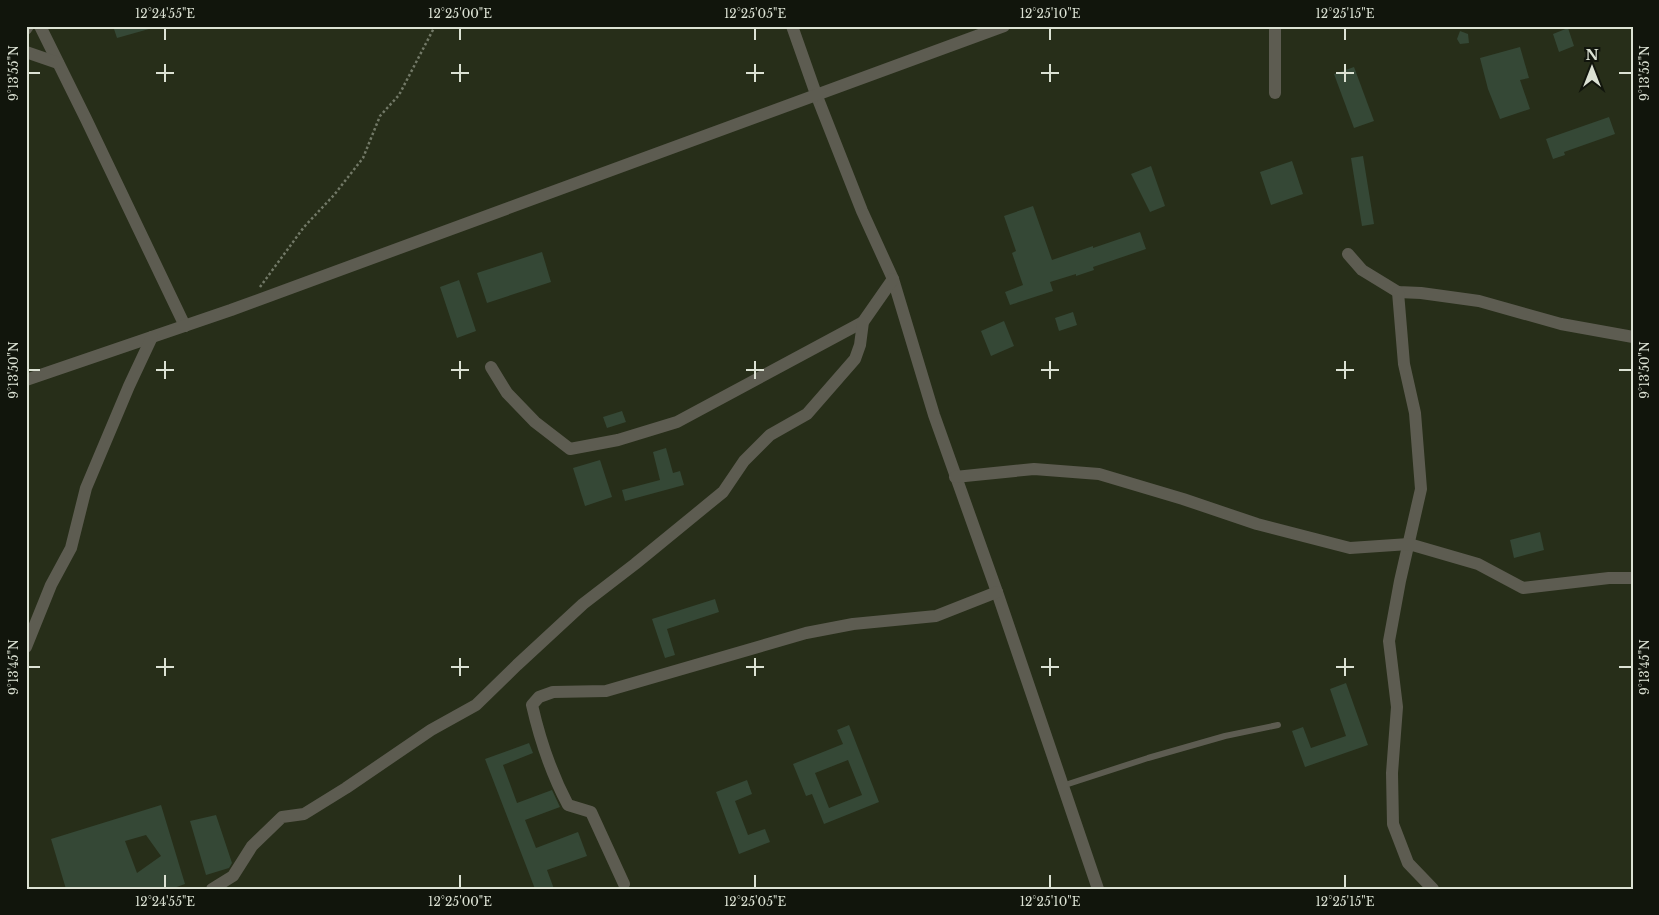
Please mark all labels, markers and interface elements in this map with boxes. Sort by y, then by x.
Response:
text: 12°24'55"E [135,6,195,21]
text: 12°25'00"E [428,6,492,21]
text: 12°25'05"E [724,6,786,21]
text: 12°25'10"E [1020,6,1081,21]
text: 12°25'15"E [1316,6,1375,21]
north arrow [1566,42,1616,92]
text: 9°13'55"N [6,45,21,101]
text: 9°13'55"N [1637,45,1652,101]
text: N [1585,46,1599,64]
text: 9°13'50"N [6,341,21,399]
text: 9°13'50"N [1637,341,1652,399]
text: 9°13'45"N [6,639,21,695]
text: 9°13'45"N [1637,639,1652,695]
text: 12°24'55"E [135,894,195,909]
text: 12°25'00"E [428,894,492,909]
text: 12°25'05"E [724,894,786,909]
text: 12°25'10"E [1020,894,1081,909]
text: 12°25'15"E [1316,894,1375,909]

